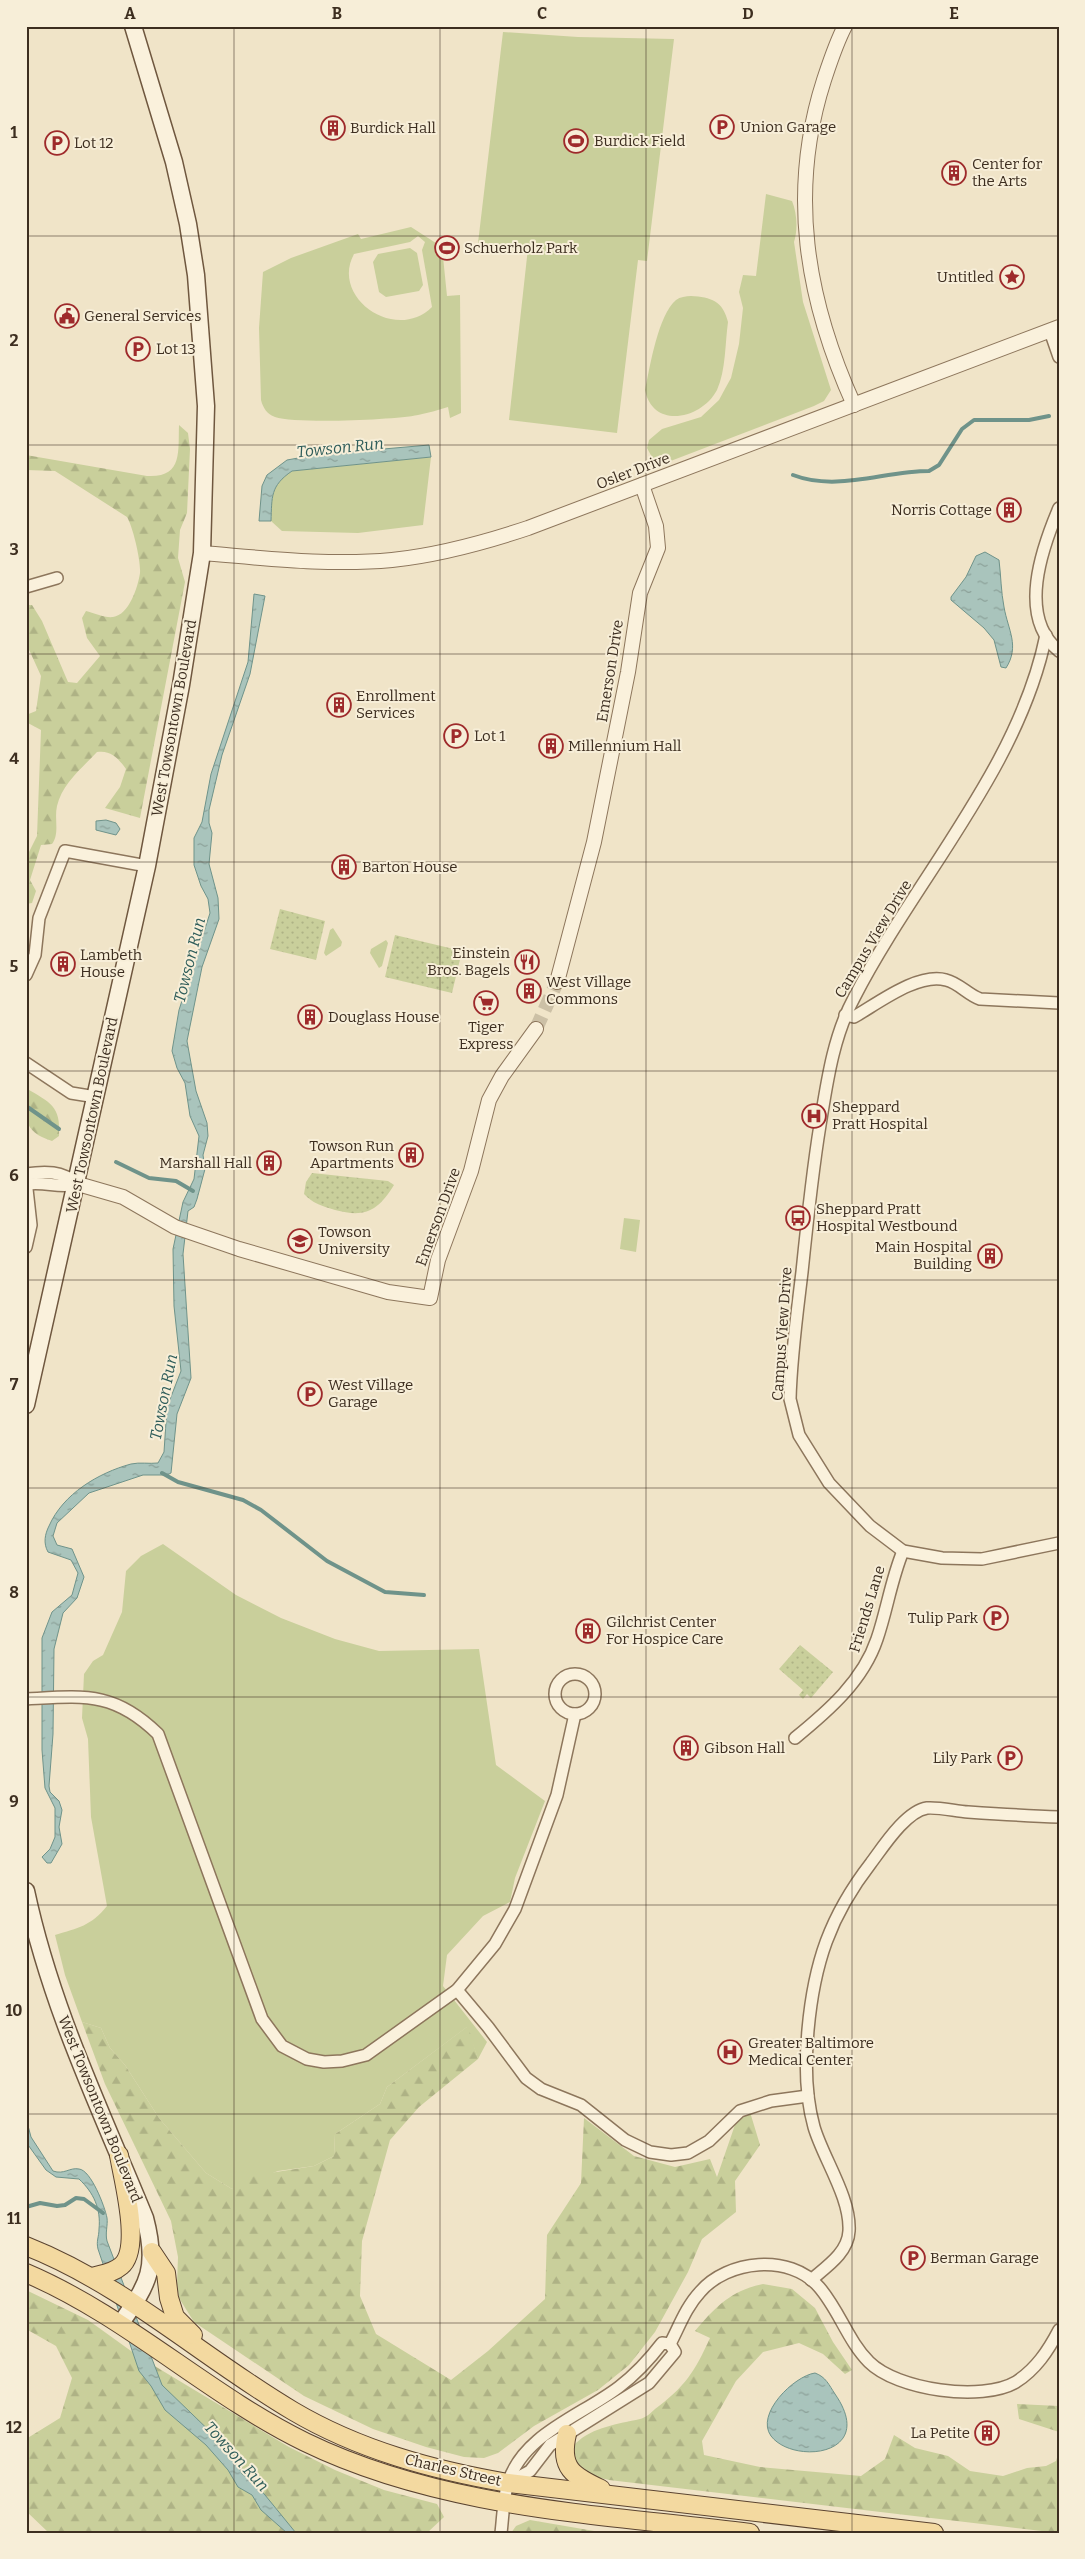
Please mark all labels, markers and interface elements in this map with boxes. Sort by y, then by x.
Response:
text: A [124,4,136,23]
text: B [332,4,342,23]
text: C [537,4,547,23]
text: D [742,4,754,23]
text: E [949,4,959,23]
parking icon: Union Garage [709,114,735,140]
building icon: Burdick Hall [320,115,346,141]
place label: Union Garage [740,118,836,136]
place label: Burdick Hall [350,119,436,137]
text: 1 [11,123,18,142]
sports icon: Burdick Field [563,128,589,154]
parking icon: Lot 12 [44,130,70,156]
place label: Burdick Field [594,132,685,150]
place label: Lot 12 [74,134,113,152]
place label: Center for the Arts [972,155,1043,190]
building icon: Center for the Arts [941,160,967,186]
sports icon: Schuerholz Park [434,235,460,261]
place label: Schuerholz Park [464,239,578,257]
place icon: Untitled [999,264,1025,290]
place label: Untitled [937,268,994,286]
public building icon: General Services [54,303,80,329]
place label: General Services [84,307,201,325]
text: 2 [9,331,19,350]
parking icon: Lot 13 [125,336,151,362]
place label: Lot 13 [156,340,196,358]
water label: Towson Run [296,433,385,462]
street label: Osler Drive [594,449,672,493]
building icon: Norris Cottage [996,497,1022,523]
place label: Norris Cottage [891,501,992,519]
text: 3 [9,540,19,559]
street label: West Towsontown Boulevard [148,618,200,818]
street label: Emerson Drive [593,619,627,723]
place label: Enrollment Services [356,687,436,722]
building icon: Enrollment Services [326,692,352,718]
parking icon: Lot 1 [443,723,469,749]
place label: Lot 1 [474,727,505,745]
building icon: Millennium Hall [538,733,564,759]
place label: Millennium Hall [568,737,681,755]
text: 4 [9,749,19,768]
building icon: Barton House [331,854,357,880]
place label: Barton House [362,858,458,876]
street label: Campus View Drive [831,877,915,1001]
water label: Towson Run [170,915,209,1005]
place label: Einstein Bros. Bagels [427,944,511,979]
place label: Lambeth House [80,946,143,981]
restaurant icon: Einstein Bros. Bagels [514,949,540,975]
building icon: Lambeth House [50,951,76,977]
text: 5 [10,957,19,976]
place label: West Village Commons [546,973,631,1008]
building icon: West Village Commons [516,978,542,1004]
supermarket icon: Tiger Express [473,990,499,1016]
building icon: Douglass House [297,1004,323,1030]
place label: Douglass House [328,1008,439,1026]
street label: West Towsontown Boulevard [62,1015,122,1215]
place label: Tiger Express [459,1018,513,1053]
place label: Sheppard Pratt Hospital [832,1098,928,1133]
hospital icon: Sheppard Pratt Hospital [801,1103,827,1129]
place label: Towson Run Apartments [309,1137,394,1172]
building icon: Towson Run Apartments [398,1142,424,1168]
building icon: Marshall Hall [256,1150,282,1176]
place label: Marshall Hall [159,1154,252,1172]
street label: Emerson Drive [412,1165,464,1269]
text: 6 [9,1166,19,1185]
place label: Sheppard Pratt Hospital Westbound [816,1200,958,1235]
bus stop icon: Sheppard Pratt Hospital Westbound [785,1205,811,1231]
place label: Towson University [318,1223,390,1258]
school or university icon: Towson University [287,1228,313,1254]
place label: Main Hospital Building [875,1238,972,1273]
building icon: Main Hospital Building [977,1243,1003,1269]
street label: Campus View Drive [768,1266,796,1402]
water label: Towson Run [146,1352,181,1442]
text: 7 [10,1375,19,1394]
place label: West Village Garage [328,1376,413,1411]
parking icon: West Village Garage [297,1381,323,1407]
street label: Friends Lane [845,1563,889,1655]
text: 8 [9,1583,19,1602]
parking icon: Tulip Park [983,1605,1009,1631]
place label: Tulip Park [908,1609,978,1627]
place label: Gilchrist Center For Hospice Care [606,1613,724,1648]
building icon: Gilchrist Center For Hospice Care [575,1618,601,1644]
building icon: Gibson Hall [673,1735,699,1761]
place label: Gibson Hall [704,1739,785,1757]
parking icon: Lily Park [997,1745,1023,1771]
place label: Lily Park [933,1749,992,1767]
text: 9 [9,1792,19,1811]
text: 10 [5,2001,23,2020]
street label: West Towsontown Boulevard [54,2013,146,2205]
place label: Greater Baltimore Medical Center [748,2034,874,2069]
hospital icon: Greater Baltimore Medical Center [717,2039,743,2065]
text: 11 [7,2209,21,2228]
parking icon: Berman Garage [900,2245,926,2271]
place label: Berman Garage [930,2249,1039,2267]
water label: Towson Run [200,2417,273,2495]
text: 12 [6,2418,22,2437]
building icon: La Petite [974,2420,1000,2446]
place label: La Petite [910,2424,970,2442]
street label: Charles Street [403,2450,503,2490]

